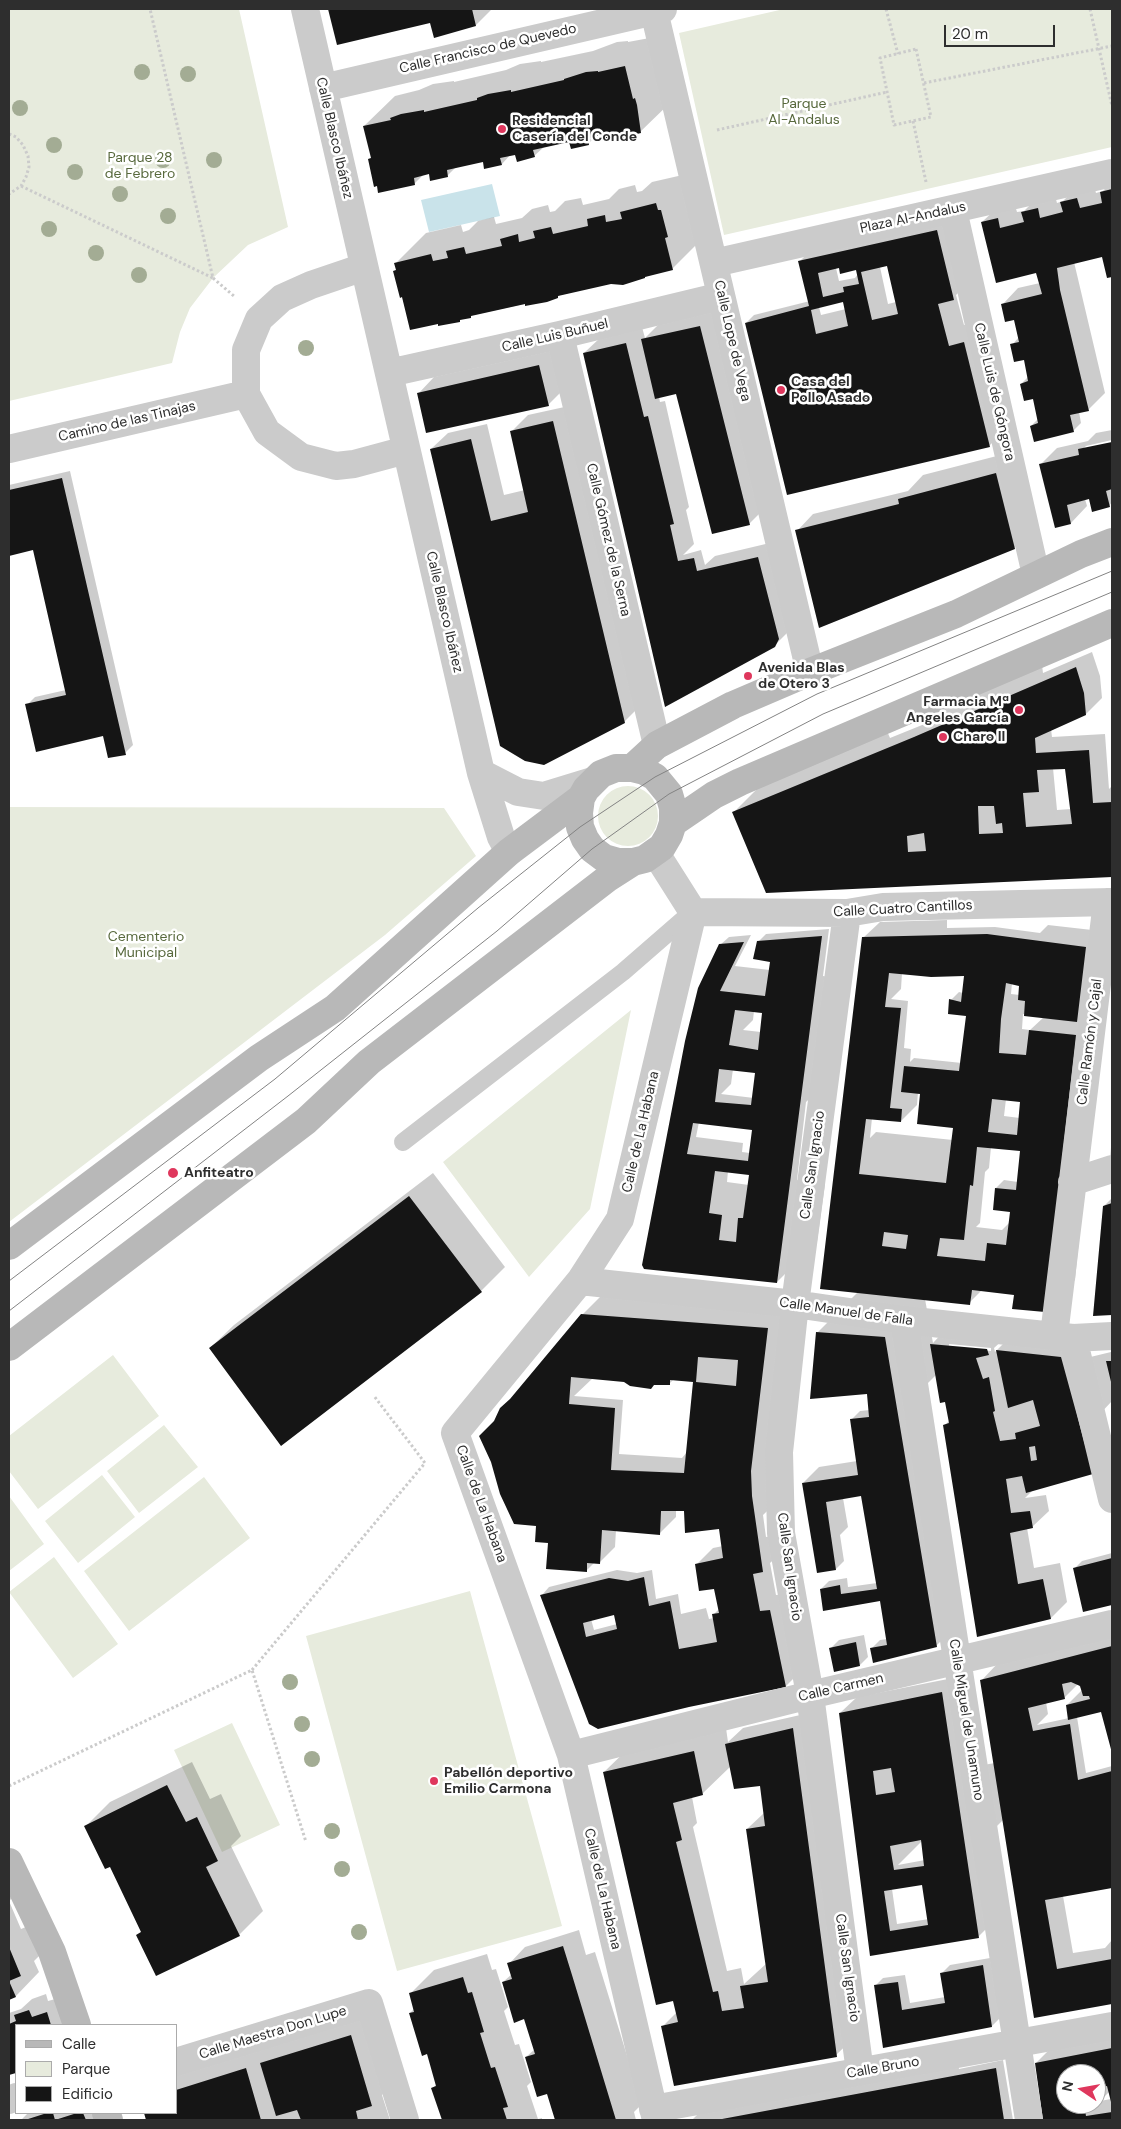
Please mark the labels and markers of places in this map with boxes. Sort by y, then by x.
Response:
place label: Residencial Casería del Conde [512,113,637,146]
marker: Residencial Casería del Conde [496,123,508,135]
place label: Casa del Pollo Asado [791,374,870,407]
marker: Casa del Pollo Asado [775,384,787,396]
place label: Avenida Blas de Otero 3 [758,660,845,692]
marker: Avenida Blas de Otero 3 [742,670,754,682]
place label: Farmacia Mª Angeles García [906,694,1009,726]
marker: Farmacia Mª Angeles García [1013,704,1025,716]
place label: Charo II [953,729,1005,745]
marker: Charo II [937,731,949,743]
place label: Anfiteatro [184,1165,254,1181]
marker: Anfiteatro [166,1166,180,1180]
place label: Pabellón deportivo Emilio Carmona [444,1765,573,1798]
marker: Pabellón deportivo Emilio Carmona [428,1775,440,1787]

